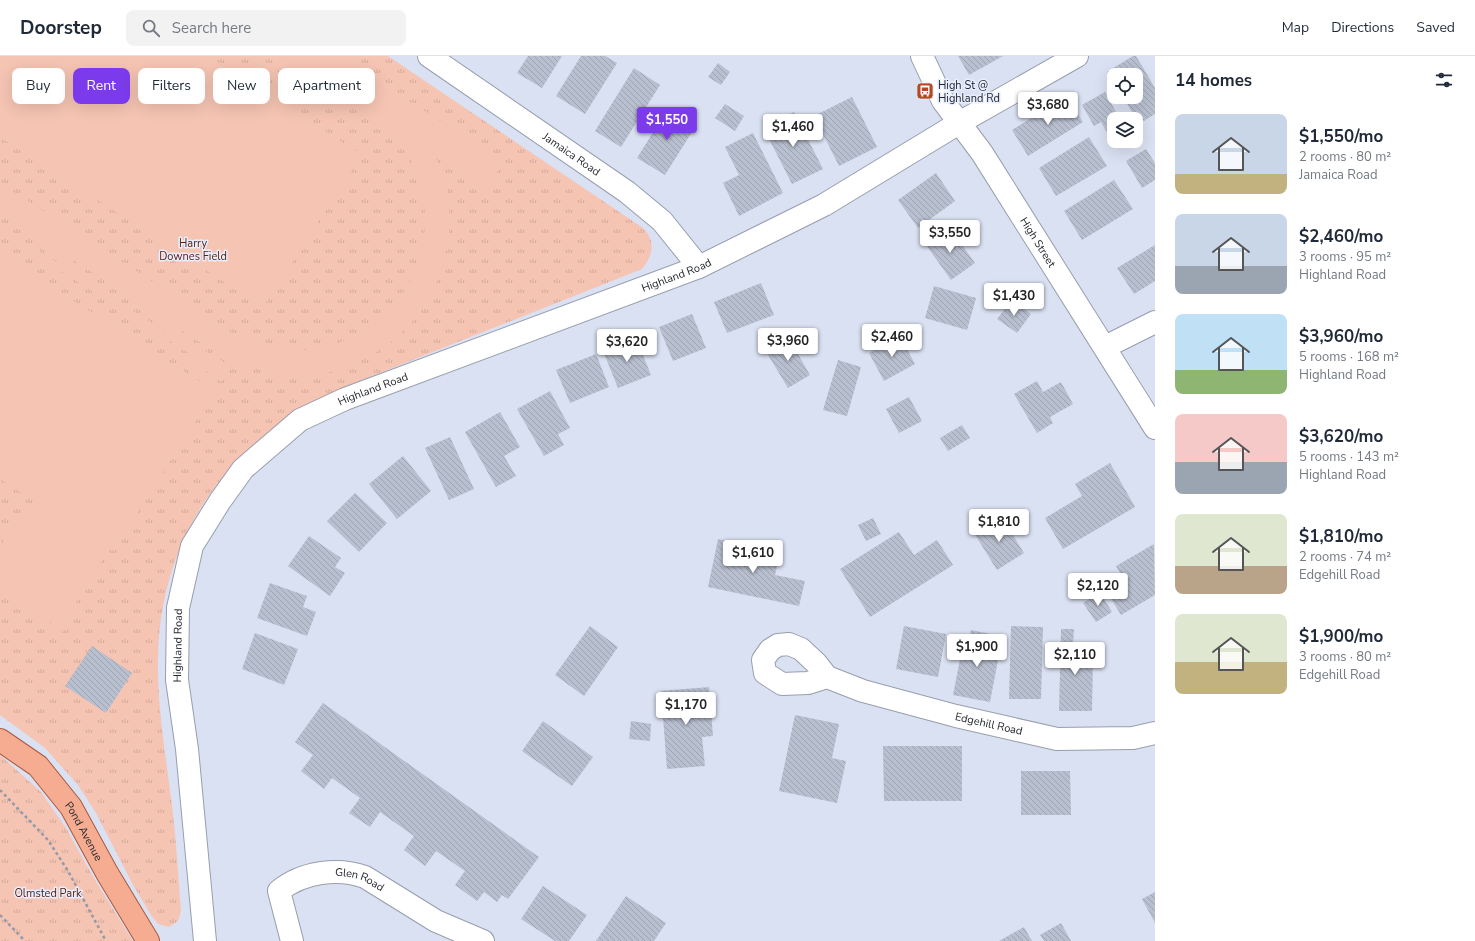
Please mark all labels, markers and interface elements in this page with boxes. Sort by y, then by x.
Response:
search box [126,10,406,46]
text: Doorstep [20,15,102,41]
icon: search [140,17,162,39]
text: Search here [172,18,251,38]
text: Map [1282,18,1309,37]
text: Directions [1331,18,1394,37]
text: Saved [1416,18,1455,37]
chip: Buy [12,68,65,104]
chip: Rent [73,68,130,104]
chip: Filters [138,68,205,104]
chip: New [213,68,270,104]
chip: Apartment [278,68,375,104]
map controls [1107,68,1143,148]
button: locate [1107,68,1143,104]
text: 14 homes [1175,69,1252,92]
icon: filters [1433,69,1455,91]
place label: High St @ Highland Rd [938,78,1000,106]
bus stop icon: High St @ Highland Rd [915,81,935,101]
pin: $3,680 [1015,92,1081,126]
text: $3,680 [1027,96,1069,114]
pin: $1,550 [634,107,700,141]
text: $1,550 [646,111,688,129]
button: layers [1107,112,1143,148]
pin: $1,460 [760,114,826,148]
text: $1,460 [772,118,814,136]
text: $1,550/mo [1299,125,1383,148]
street label: Jamaica Road [539,128,603,179]
icon: home [1207,130,1255,178]
text: 2 rooms · 80 m² [1299,148,1391,166]
text: Jamaica Road [1299,166,1378,184]
street label: High Street [1017,214,1060,270]
pin: $3,550 [917,220,983,254]
text: $3,550 [929,224,971,242]
text: $2,460/mo [1299,225,1383,248]
icon: home [1207,230,1255,278]
park label: Harry Downes Field [159,236,227,264]
text: 3 rooms · 95 m² [1299,248,1391,266]
street label: Highland Road [639,255,714,295]
text: Highland Road [1299,266,1386,284]
pin: $1,430 [981,283,1047,317]
text: $1,430 [993,287,1035,305]
pin: $2,460 [859,324,925,358]
text: $3,960/mo [1299,325,1383,348]
pin: $3,960 [755,328,821,362]
text: $2,460 [871,328,913,346]
pin: $3,620 [594,329,660,363]
icon: home [1207,330,1255,378]
text: $3,960 [767,332,809,350]
text: $3,620 [606,333,648,351]
text: 5 rooms · 168 m² [1299,348,1399,366]
text: Highland Road [1299,366,1386,384]
street label: Highland Road [335,369,410,409]
text: $3,620/mo [1299,425,1383,448]
icon: home [1207,430,1255,478]
text: 5 rooms · 143 m² [1299,448,1399,466]
text: Highland Road [1299,466,1386,484]
pin: $1,810 [966,509,1032,543]
text: $1,810 [978,513,1020,531]
text: $1,810/mo [1299,525,1383,548]
icon: home [1207,530,1255,578]
pin: $1,610 [720,540,786,574]
text: $1,610 [732,544,774,562]
text: 2 rooms · 74 m² [1299,548,1391,566]
text: Edgehill Road [1299,566,1380,584]
pin: $2,120 [1065,573,1131,607]
text: $2,120 [1077,577,1119,595]
street label: Highland Road [169,609,185,683]
text: $1,900/mo [1299,625,1383,648]
icon: home [1207,630,1255,678]
pin: $1,900 [944,634,1010,668]
text: $1,900 [956,638,998,656]
pin: $2,110 [1042,642,1108,676]
text: $2,110 [1054,646,1096,664]
text: 3 rooms · 80 m² [1299,648,1391,666]
text: Edgehill Road [1299,666,1380,684]
pin: $1,170 [653,692,719,726]
text: $1,170 [665,696,707,714]
street label: Edgehill Road [954,709,1024,738]
street label: Pond Avenue [62,798,106,864]
street label: Glen Road [335,864,387,895]
park label: Olmsted Park [14,886,82,901]

